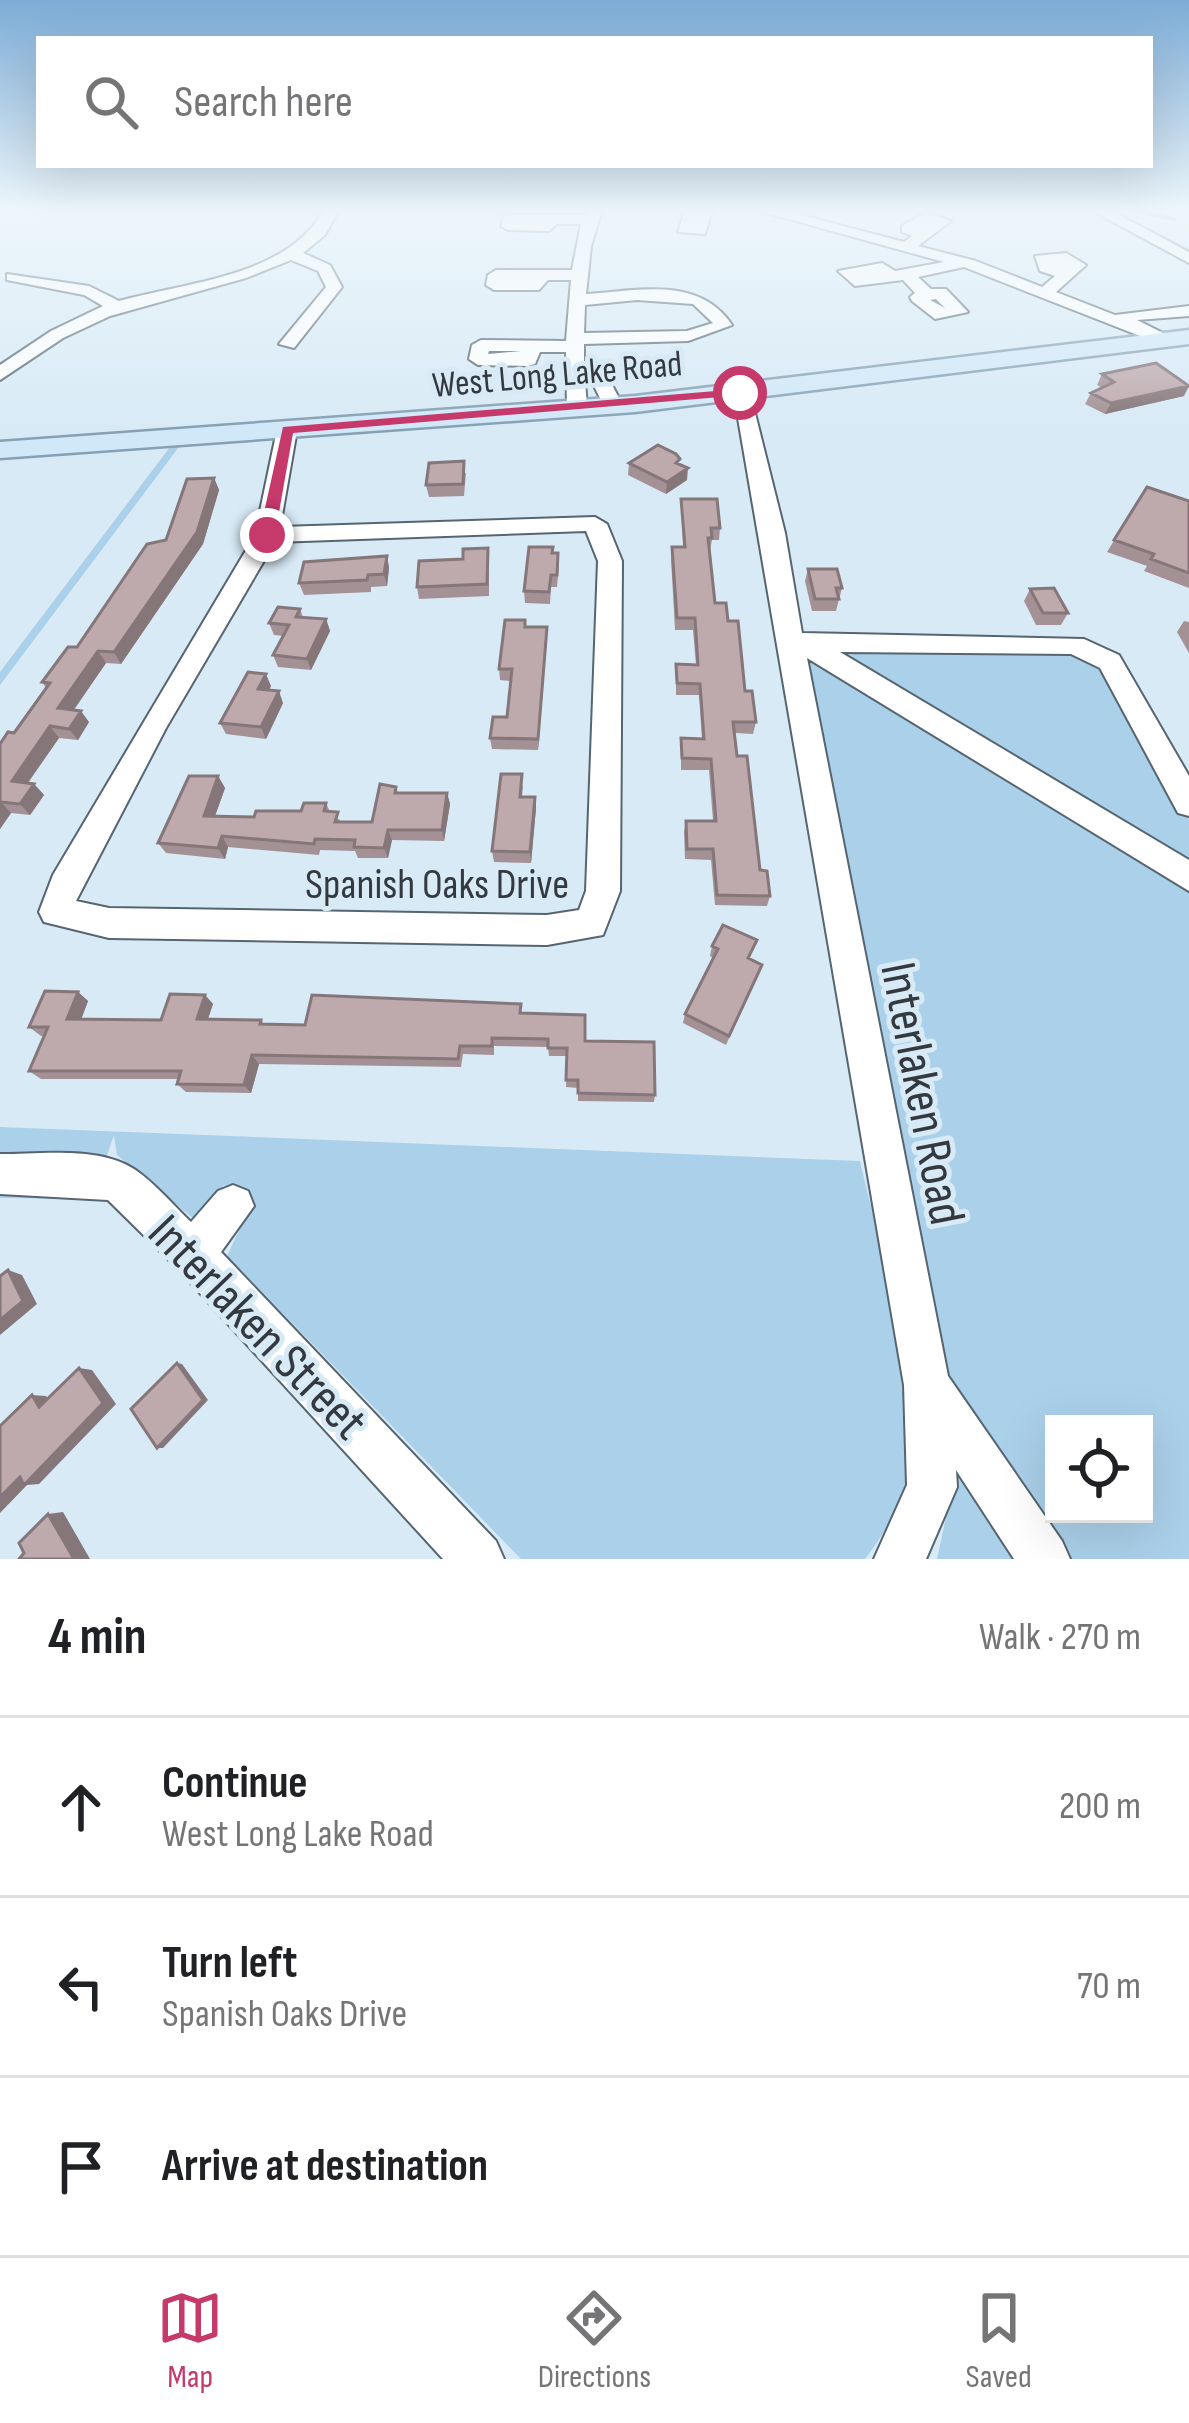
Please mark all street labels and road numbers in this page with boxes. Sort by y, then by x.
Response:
street label: West Long Lake Road [430,343,684,408]
street label: Spanish Oaks Drive [305,860,569,911]
street label: Interlaken Road [866,957,977,1230]
street label: Interlaken Street [135,1203,379,1453]

